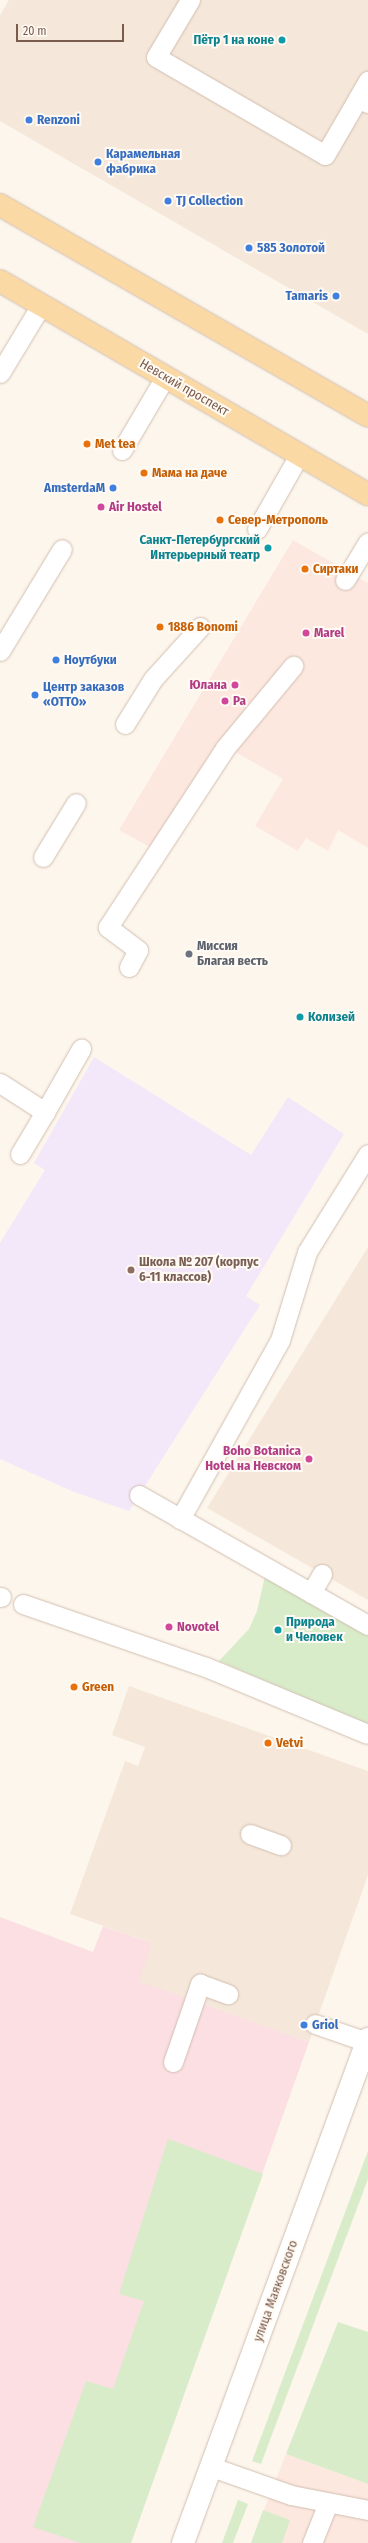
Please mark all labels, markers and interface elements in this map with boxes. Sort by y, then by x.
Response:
scale bar [18,16,126,42]
text: 20 m [23,24,47,38]
place label: Пётр 1 на коне [193,32,274,48]
marker: Пётр 1 на коне [277,35,287,45]
place label: Renzoni [37,112,80,128]
marker: Renzoni [24,115,34,125]
place label: Карамельная фабрика [106,147,180,178]
marker: Карамельная фабрика [93,157,103,167]
place label: TJ Collection [176,193,243,209]
marker: TJ Collection [163,196,173,206]
place label: 585 Золотой [257,240,325,256]
marker: 585 Золотой [244,243,254,253]
place label: Tamaris [286,288,328,304]
marker: Tamaris [331,291,341,301]
street label: Невский проспект [137,356,231,420]
place label: Met tea [95,436,136,452]
marker: Met tea [82,439,92,449]
place label: Мама на даче [152,465,227,481]
marker: Мама на даче [139,468,149,478]
place label: AmsterdaM [44,480,105,496]
marker: AmsterdaM [108,483,118,493]
place label: Air Hostel [109,499,162,515]
marker: Air Hostel [96,502,106,512]
place label: Север-Метрополь [228,512,328,528]
marker: Север-Метрополь [215,515,225,525]
place label: Санкт-Петербургский Интерьерный театр [139,533,260,564]
marker: Санкт-Петербургский Интерьерный театр [263,543,273,553]
place label: Сиртаки [313,561,358,577]
marker: Сиртаки [300,564,310,574]
place label: 1886 Bonomi [168,619,238,635]
marker: 1886 Bonomi [155,622,165,632]
place label: Marel [314,625,344,641]
marker: Marel [301,628,311,638]
place label: Ноутбуки [64,652,117,668]
marker: Ноутбуки [51,655,61,665]
place label: Юлана [190,677,227,693]
place label: Центр заказов «OTTO» [43,680,124,711]
marker: Юлана [230,680,240,690]
marker: Центр заказов «OTTO» [30,690,40,700]
place label: Ра [233,693,246,709]
marker: Ра [220,696,230,706]
place label: Миссия Благая весть [197,939,268,970]
marker: Миссия Благая весть [184,949,194,959]
place label: Колизей [308,1009,355,1025]
marker: Колизей [295,1012,305,1022]
place label: Школа № 207 (корпус 6-11 классов) [139,1255,259,1286]
marker: Школа № 207 (корпус 6-11 классов) [126,1265,136,1275]
place label: Boho Botanica Hotel на Невском [205,1444,301,1475]
marker: Boho Botanica Hotel на Невском [304,1454,314,1464]
place label: Природа и Человек [286,1615,343,1646]
place label: Novotel [177,1619,219,1635]
marker: Novotel [164,1622,174,1632]
marker: Природа и Человек [273,1625,283,1635]
place label: Green [82,1679,114,1695]
marker: Green [69,1682,79,1692]
place label: Vetvi [276,1735,303,1751]
marker: Vetvi [263,1738,273,1748]
place label: Griol [312,2017,338,2033]
marker: Griol [299,2020,309,2030]
street label: улица Маяковского [250,2238,302,2344]

